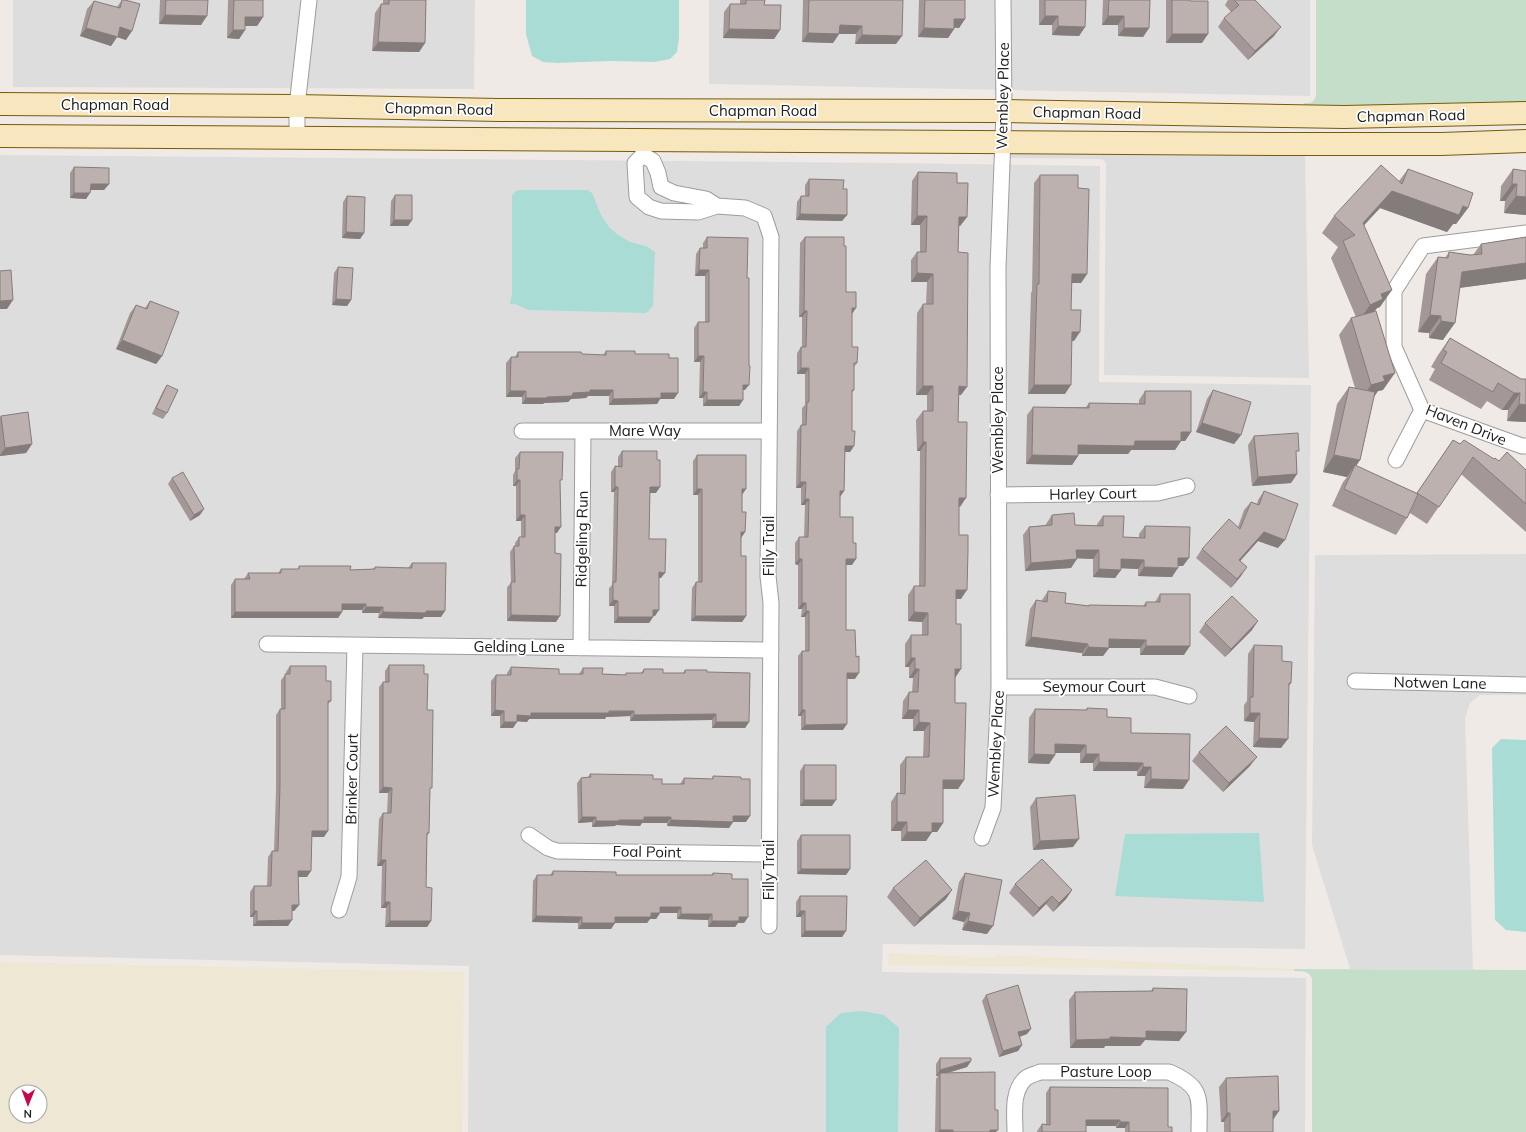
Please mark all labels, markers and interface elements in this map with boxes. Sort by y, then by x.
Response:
street label: Wembley Place [992,42,1013,150]
street label: Chapman Road [61,95,169,114]
street label: Chapman Road [384,98,494,119]
street label: Chapman Road [709,101,817,120]
street label: Chapman Road [1032,102,1142,123]
street label: Chapman Road [1356,105,1466,126]
street label: Wembley Place [988,366,1007,474]
street label: Haven Drive [1423,400,1509,449]
street label: Mare Way [609,421,681,440]
street label: Harley Court [1049,483,1137,504]
street label: Ridgeling Run [571,490,592,588]
street label: Filly Trail [759,516,778,576]
street label: Gelding Lane [473,637,565,656]
street label: Notwen Lane [1393,672,1487,693]
street label: Seymour Court [1042,677,1146,696]
street label: Wembley Place [983,690,1008,798]
street label: Brinker Court [341,733,362,825]
street label: Filly Trail [759,840,778,900]
street label: Foal Point [612,841,682,862]
street label: Pasture Loop [1060,1062,1152,1081]
north arrow [8,1084,48,1124]
text: N [24,1107,32,1121]

